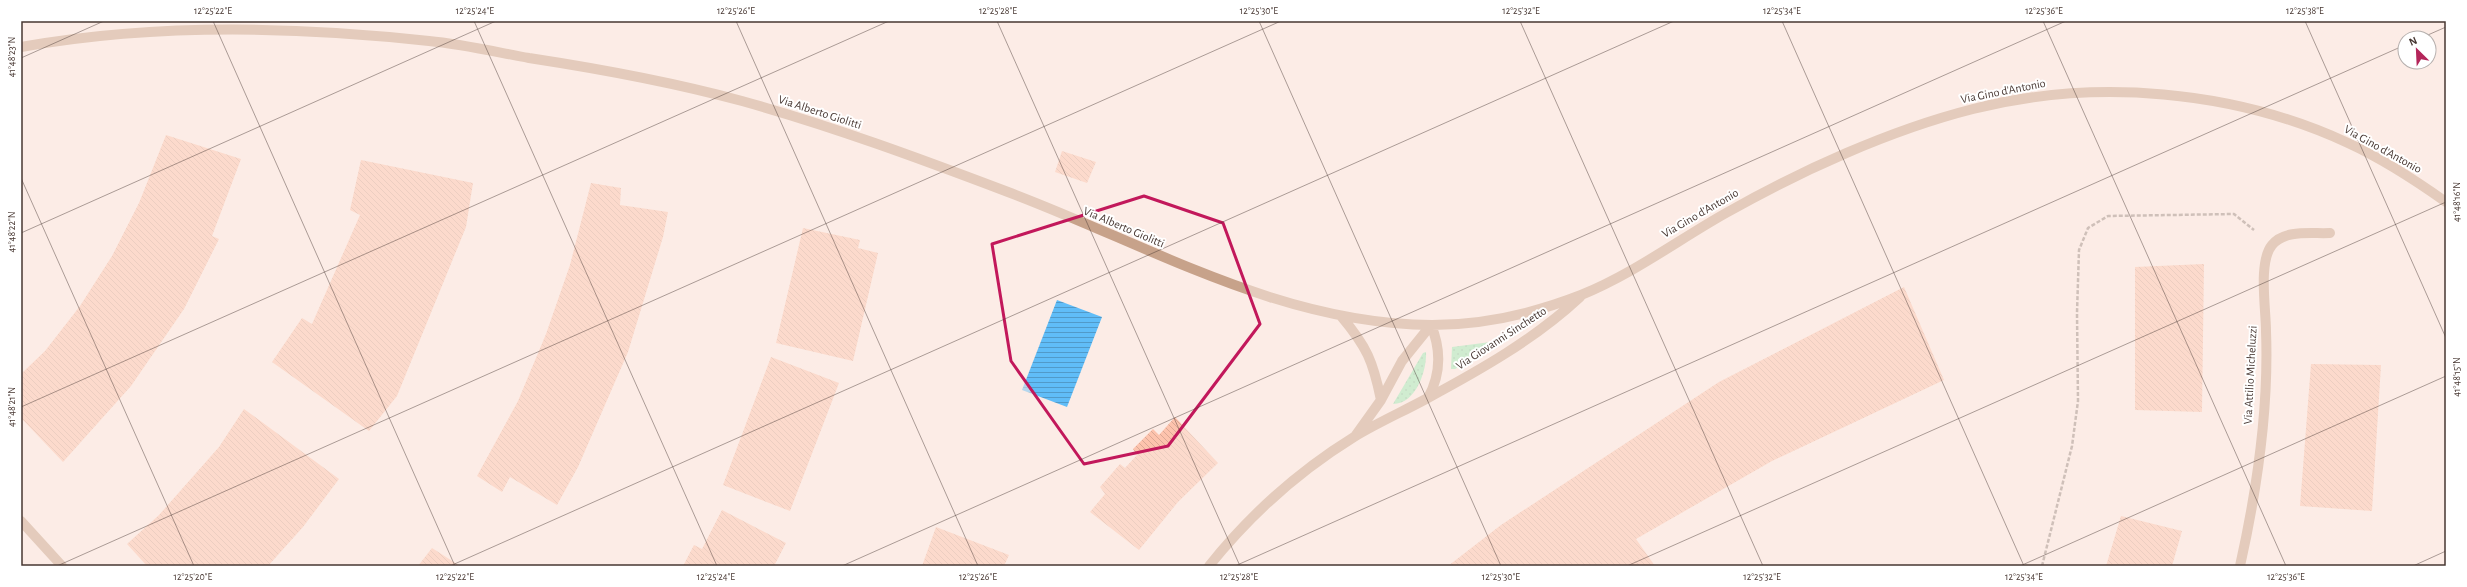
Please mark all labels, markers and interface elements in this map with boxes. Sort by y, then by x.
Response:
text: 12°25'22"E [194,6,232,16]
text: 12°25'24"E [456,6,494,16]
text: 12°25'26"E [717,6,755,16]
text: 12°25'28"E [979,6,1017,16]
text: 12°25'30"E [1240,6,1278,16]
text: 12°25'32"E [1502,6,1540,16]
text: 12°25'34"E [1763,6,1801,16]
text: 12°25'36"E [2025,6,2063,16]
text: 12°25'38"E [2286,6,2324,16]
north arrow [2397,30,2437,70]
text: N [2407,35,2419,48]
text: 41°48'23"N [7,37,17,77]
street label: Via Gino d'Antonio [1960,77,2047,105]
street label: Via Alberto Giolitti [777,93,863,131]
street label: Via Gino d'Antonio [2342,123,2424,175]
text: 41°48'16"N [2452,182,2462,222]
street label: Via Gino d'Antonio [1660,186,1740,240]
street label: Via Alberto Giolitti [1082,205,1166,249]
text: 41°48'22"N [7,211,17,253]
street label: Via Giovanni Sinchetto [1454,304,1548,372]
street label: Via Attilio Micheluzzi [2241,325,2259,425]
text: 41°48'15"N [2452,357,2462,397]
text: 41°48'21"N [7,387,17,427]
text: 12°25'20"E [174,572,213,582]
text: 12°25'22"E [436,572,474,582]
text: 12°25'24"E [697,572,735,582]
text: 12°25'26"E [959,572,997,582]
text: 12°25'28"E [1220,572,1258,582]
text: 12°25'30"E [1482,572,1520,582]
text: 12°25'32"E [1743,572,1781,582]
text: 12°25'34"E [2005,572,2043,582]
text: 12°25'36"E [2267,572,2305,582]

